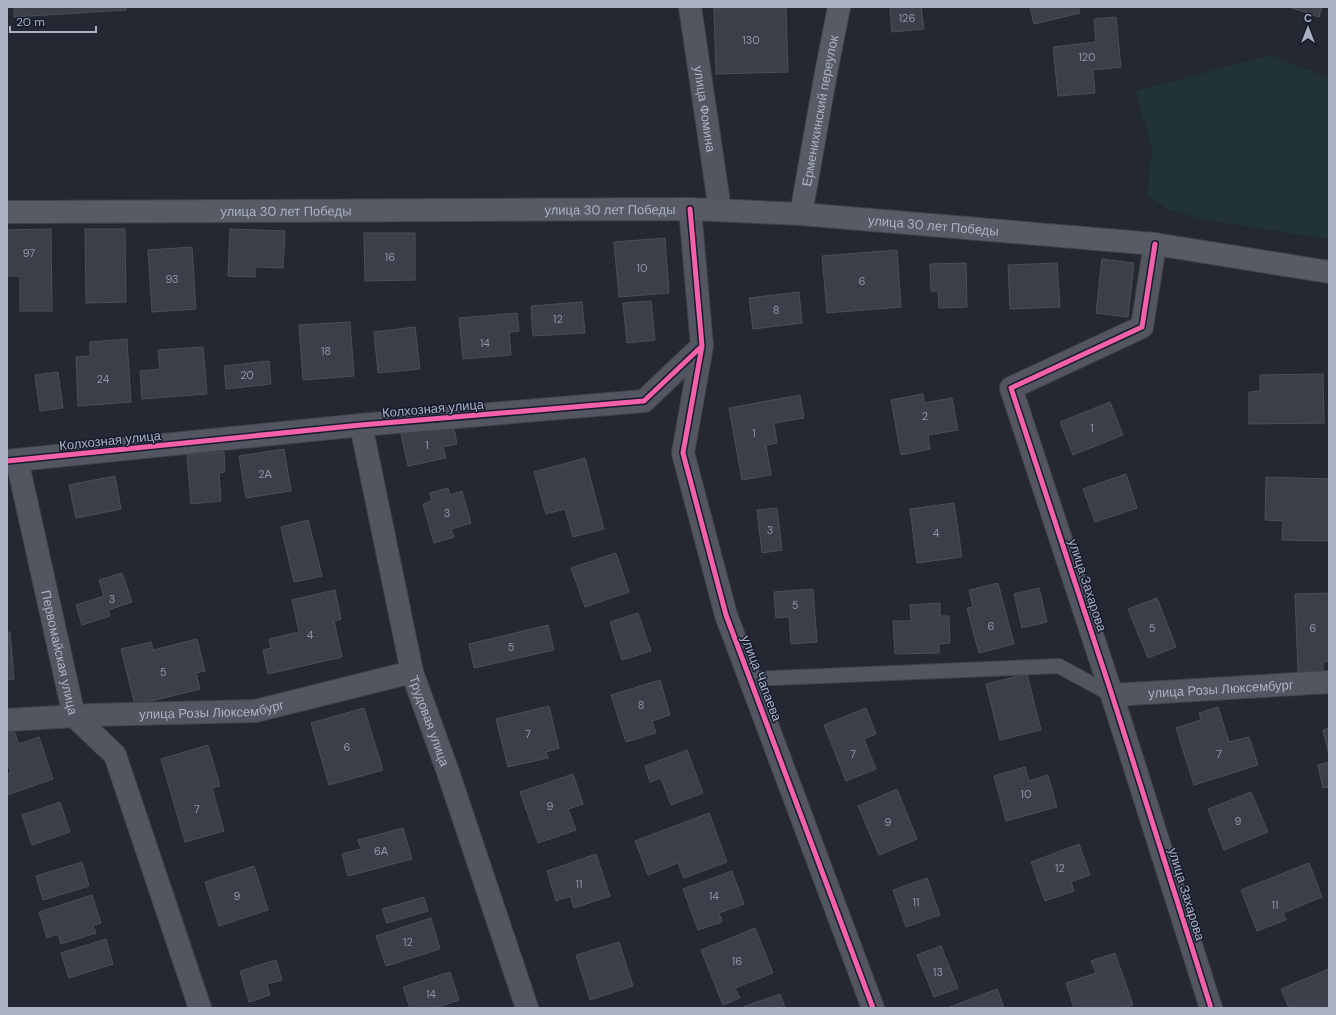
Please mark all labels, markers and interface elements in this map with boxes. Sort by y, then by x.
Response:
scale bar [10,8,96,34]
north arrow [1288,8,1328,48]
house number: 126 [899,11,915,25]
text: С [1304,11,1312,25]
text: 20 m [16,14,45,30]
house number: 130 [742,33,760,47]
street label: Ерменихинский переулок [798,33,842,188]
house number: 120 [1078,50,1096,64]
street label: улица Фомина [690,65,719,154]
street label: улица 30 лет Победы [544,201,675,219]
street label: улица 30 лет Победы [221,202,351,220]
street label: улица 30 лет Победы [867,212,999,240]
house number: 97 [23,246,35,260]
house number: 16 [385,250,395,264]
house number: 10 [637,261,647,275]
house number: 93 [165,272,179,286]
house number: 6 [859,274,866,288]
house number: 8 [773,303,779,317]
house number: 12 [553,312,563,326]
house number: 14 [480,336,490,350]
house number: 18 [321,344,331,358]
house number: 20 [240,368,254,382]
house number: 24 [97,372,110,386]
street label: Колхозная улица [381,396,485,421]
house number: 2 [922,409,928,423]
house number: 1 [1090,421,1094,435]
house number: 1 [752,426,756,440]
street label: Колхозная улица [58,427,162,454]
house number: 1 [425,438,429,452]
house number: 2А [258,467,272,481]
house number: 3 [444,506,450,520]
house number: 3 [767,523,773,537]
house number: 4 [933,526,940,540]
street label: улица Захарова [1065,537,1111,634]
street label: Первомайская улица [37,588,82,717]
house number: 3 [109,592,115,606]
house number: 5 [792,598,799,612]
house number: 6 [988,619,995,633]
house number: 5 [1149,621,1156,635]
house number: 6 [1310,621,1317,635]
house number: 4 [307,628,314,642]
street label: улица Чапаева [737,633,786,724]
house number: 5 [508,640,515,654]
house number: 5 [160,665,167,679]
street label: Трудовая улица [405,673,454,769]
street label: улица Розы Люксембург [1148,676,1294,702]
street label: улица Розы Люксембург [139,696,286,723]
house number: 8 [638,698,644,712]
house number: 7 [525,727,531,741]
house number: 6 [344,740,351,754]
house number: 7 [850,747,856,761]
house number: 7 [1216,747,1222,761]
house number: 10 [1021,787,1031,801]
house number: 9 [547,799,554,813]
house number: 7 [194,802,200,816]
house number: 9 [1235,814,1242,828]
house number: 9 [885,815,892,829]
house number: 6А [374,844,389,858]
street label: улица Захарова [1164,846,1209,943]
house number: 12 [1055,861,1065,875]
house number: 11 [576,877,582,891]
house number: 9 [234,889,241,903]
house number: 14 [709,889,719,903]
house number: 11 [913,895,919,909]
house number: 11 [1272,898,1278,912]
house number: 12 [403,935,413,949]
house number: 16 [732,954,742,968]
house number: 13 [933,965,943,979]
house number: 14 [426,987,436,1001]

